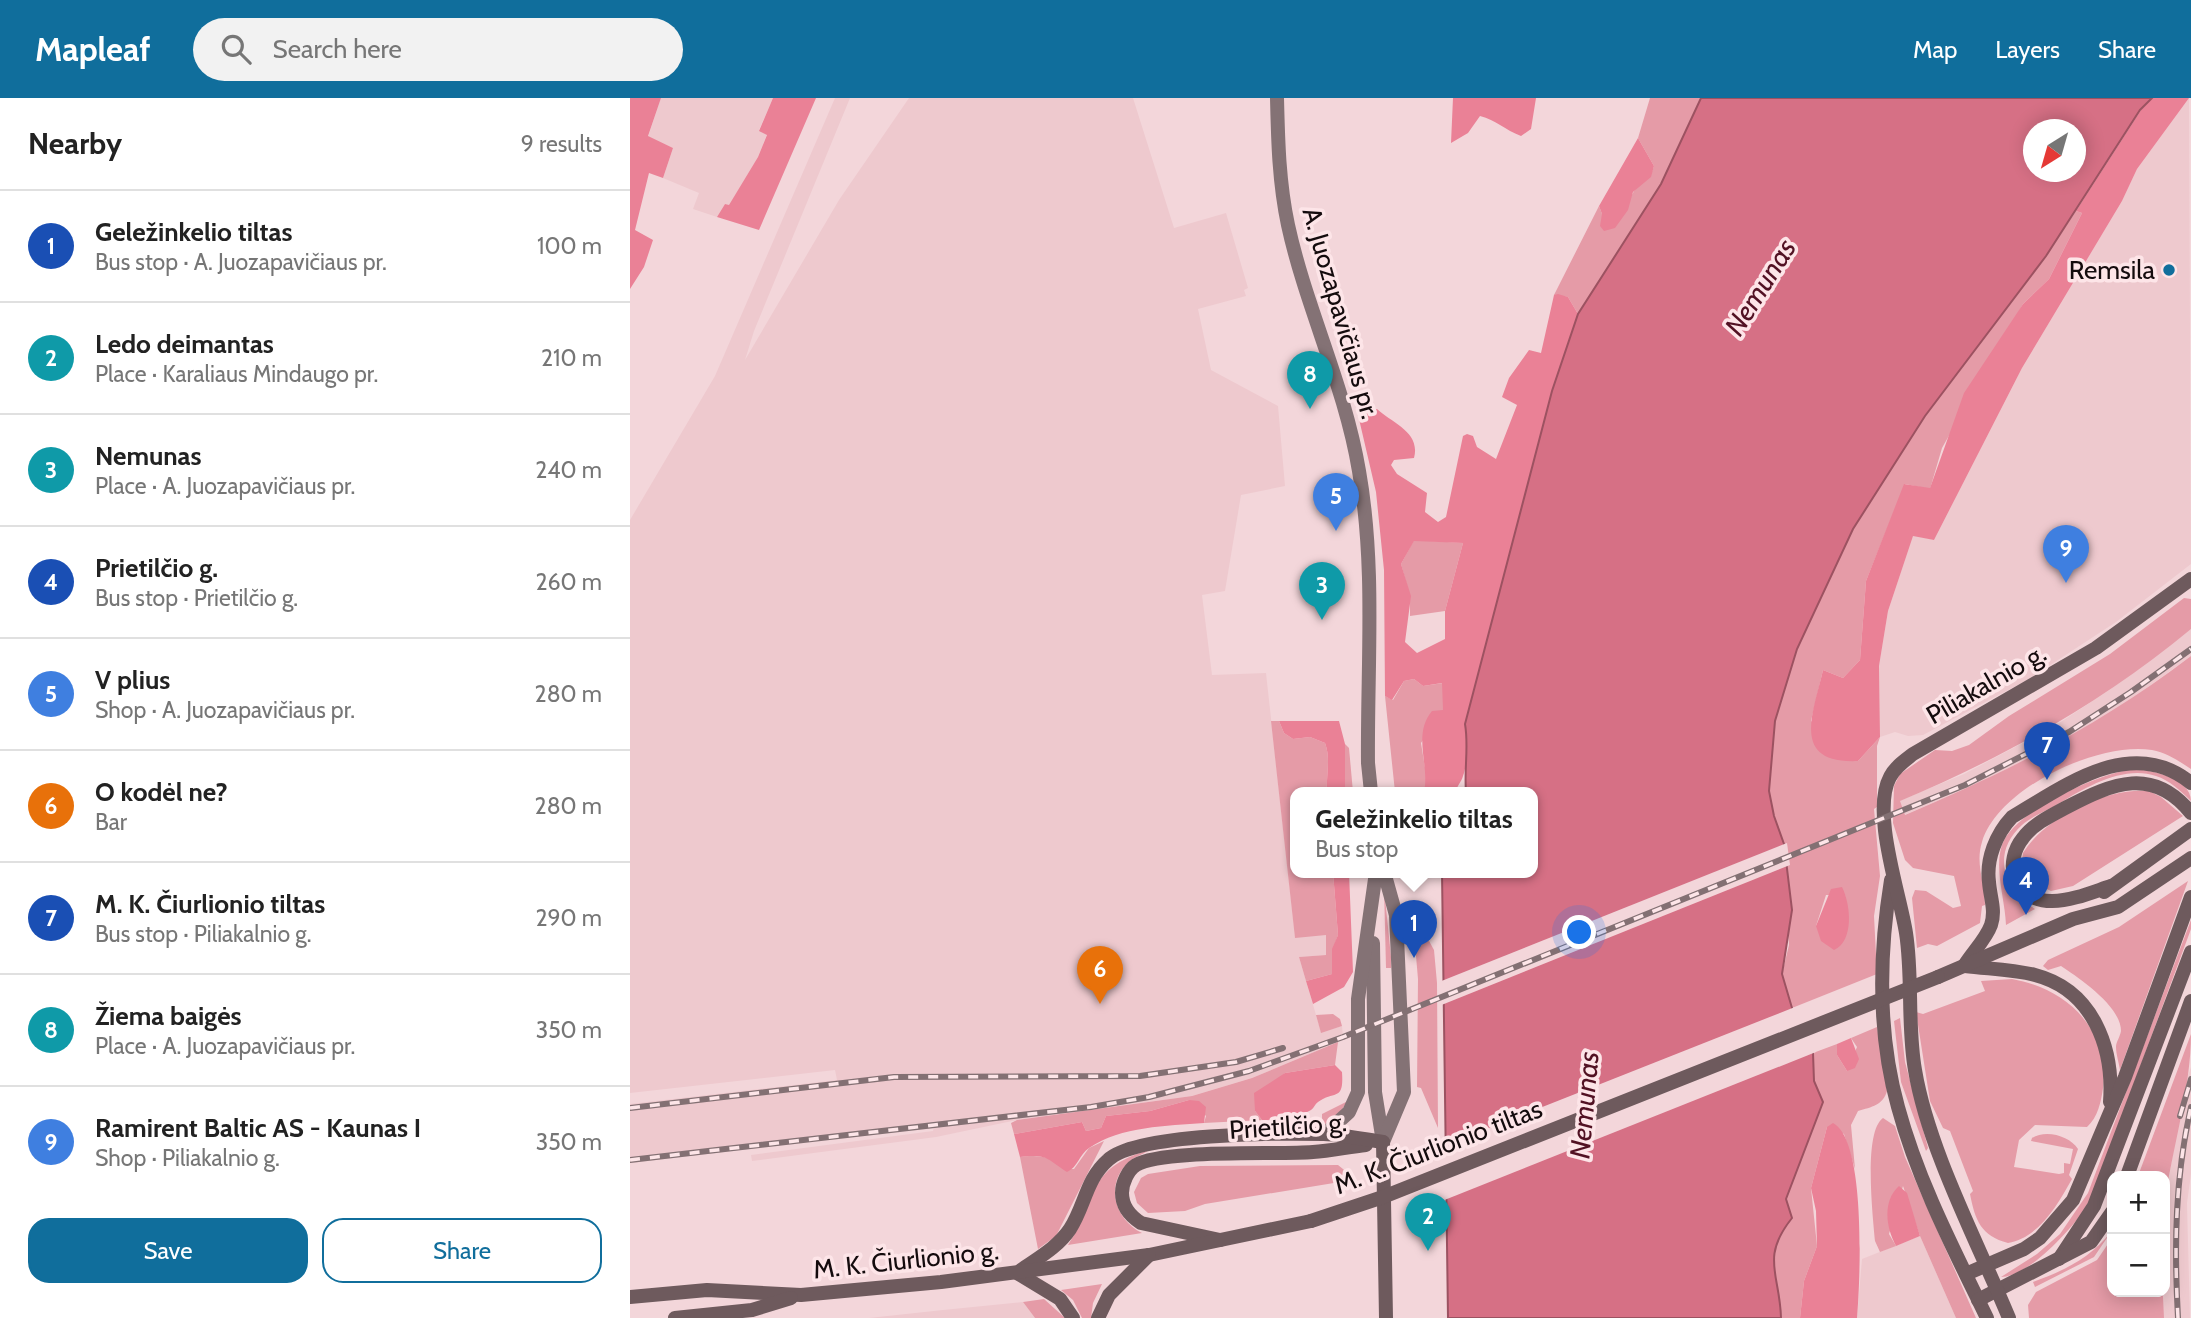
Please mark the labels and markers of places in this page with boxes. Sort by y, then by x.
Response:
place label: Remsila [2069,254,2156,286]
marker: Remsila [2161,262,2177,278]
pin: 8 [1287,351,1333,409]
pin: 5 [1313,473,1359,531]
pin: 9 [2043,525,2089,583]
pin: 3 [1299,562,1345,620]
pin: 7 [2024,722,2070,780]
pin: 4 [2003,857,2049,915]
pin: 1 [1391,900,1437,958]
pin: 6 [1077,946,1123,1004]
pin: 2 [1405,1193,1451,1251]

